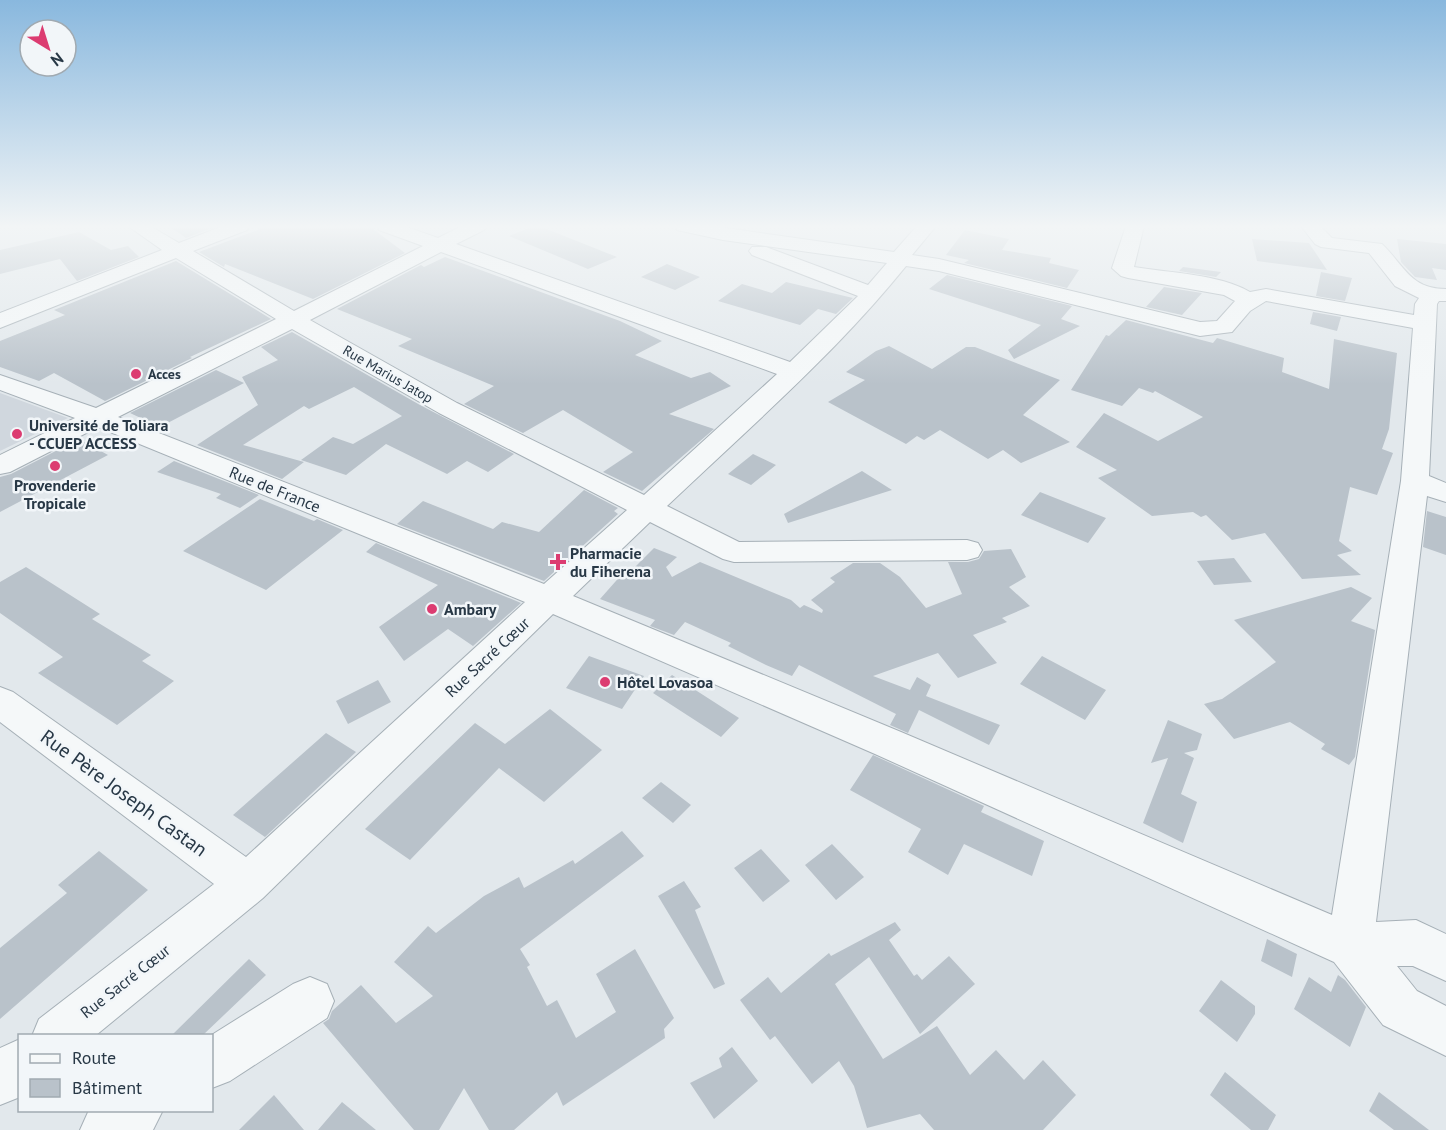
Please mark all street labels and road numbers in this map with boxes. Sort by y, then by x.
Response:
street label: Rue Marius Jatop [340,341,436,407]
street label: Rue de France [226,462,324,516]
street label: Rue Sacré Cœur [441,612,534,701]
street label: Rue Père Joseph Castan [35,724,213,862]
street label: Rue Sacré Cœur [76,939,174,1022]

